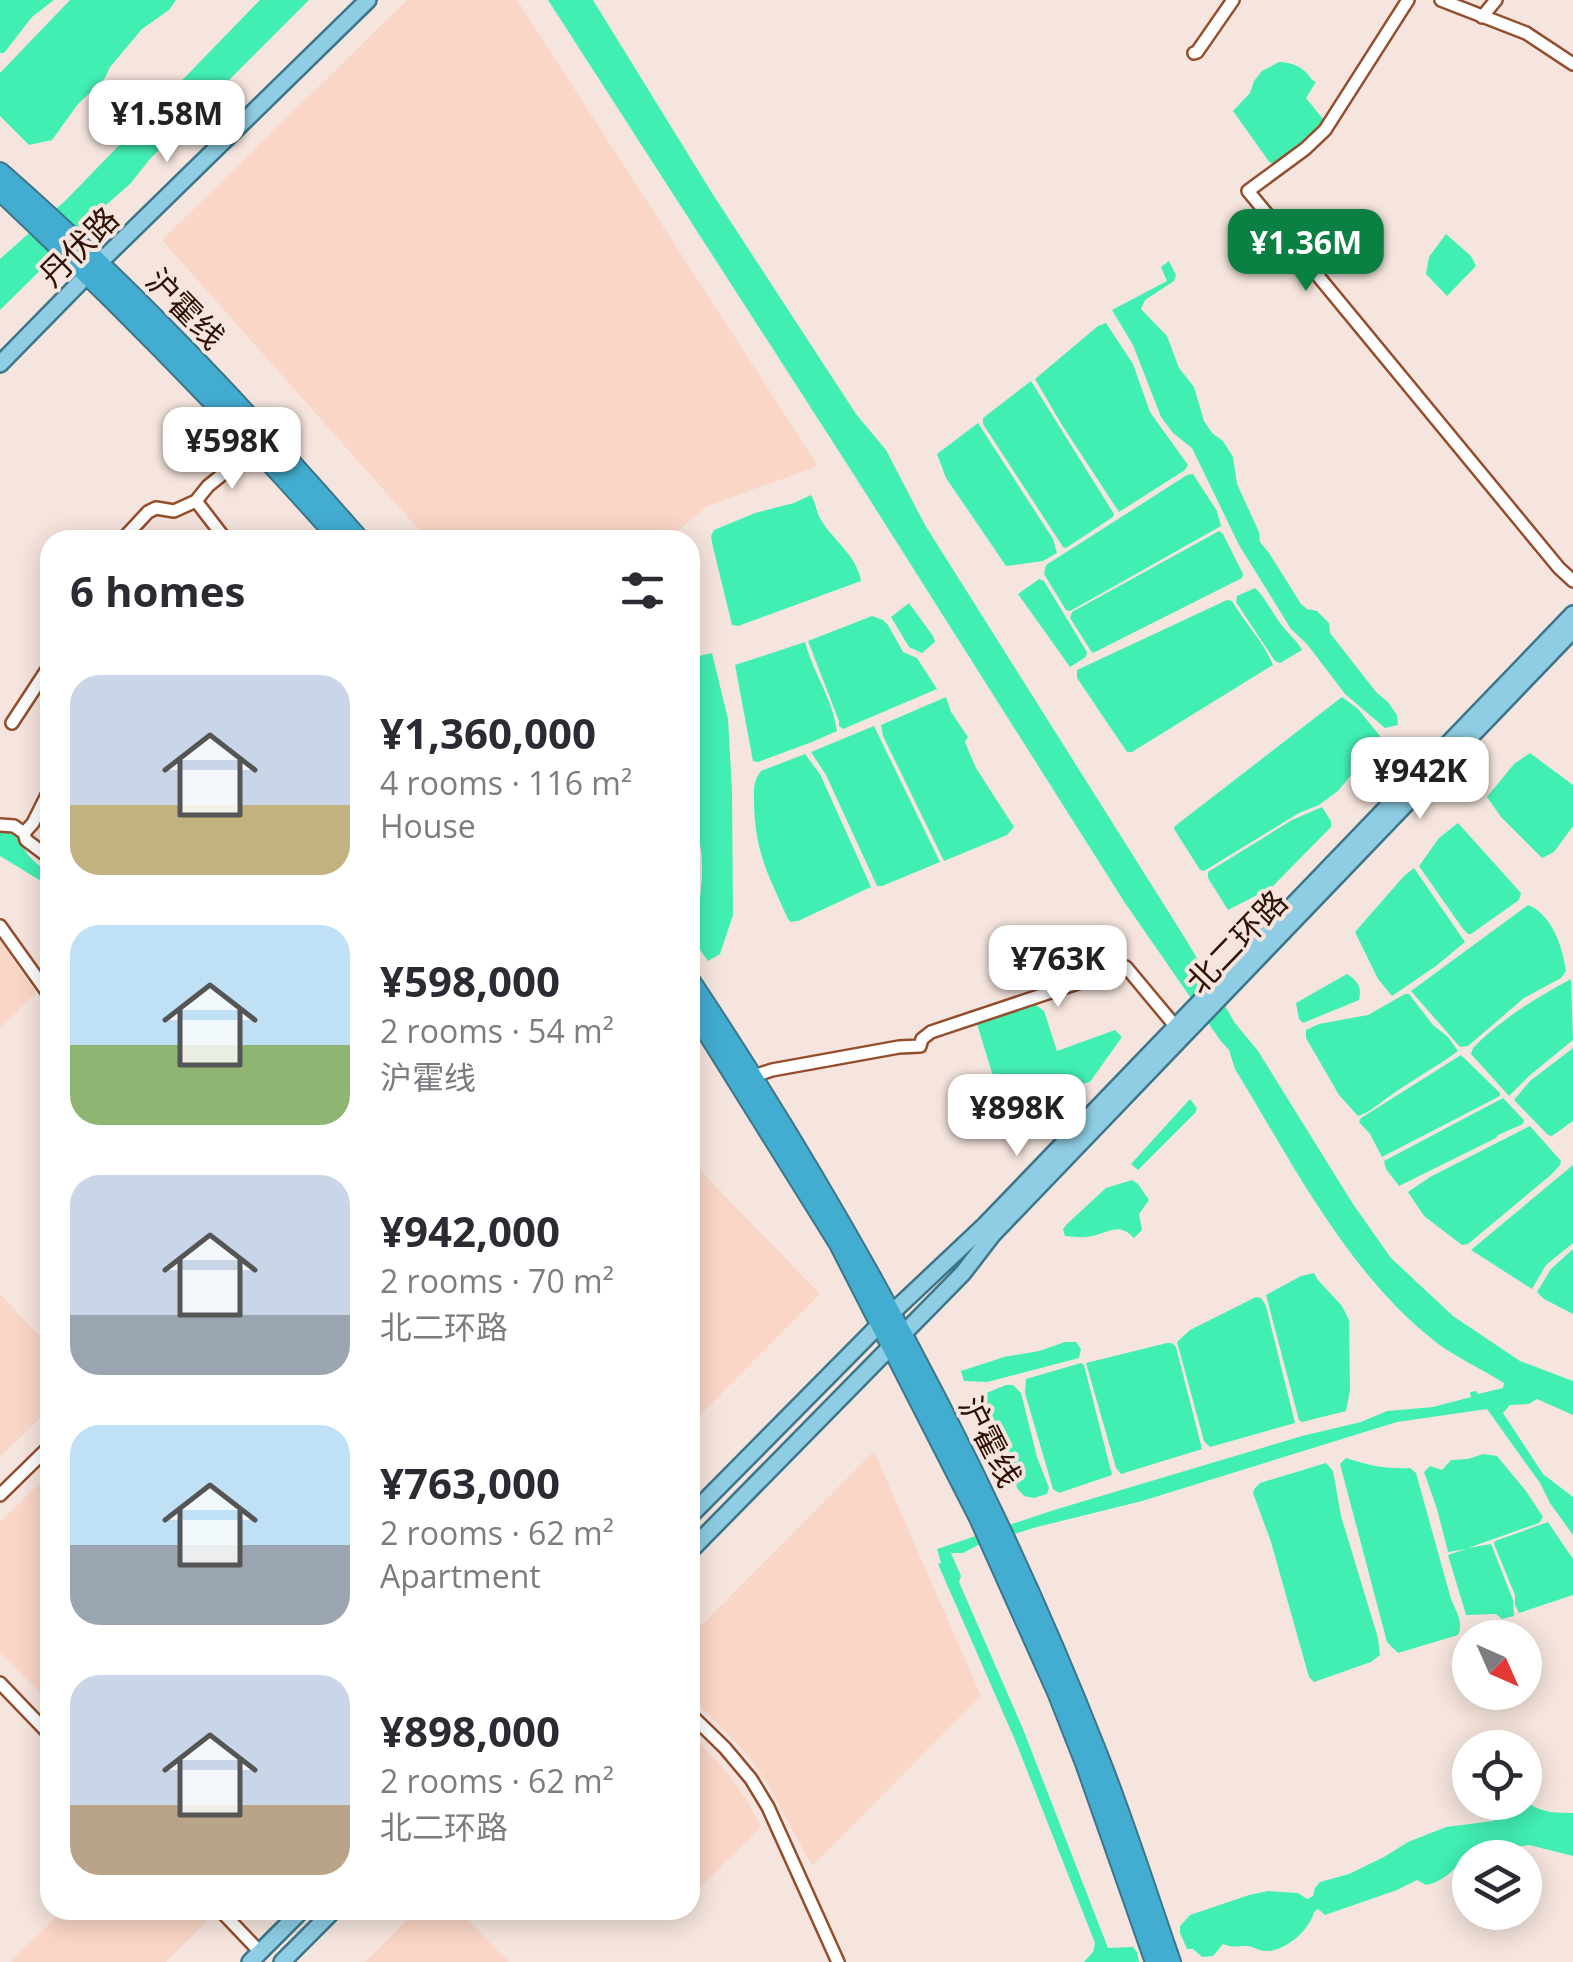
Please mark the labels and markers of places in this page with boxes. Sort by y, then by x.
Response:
pin: ¥1.58M [86,80,248,165]
pin: ¥1.36M [1225,209,1387,294]
pin: ¥598K [162,407,302,492]
pin: ¥942K [1350,737,1490,822]
pin: ¥763K [988,925,1128,1010]
pin: ¥898K [947,1074,1087,1159]

